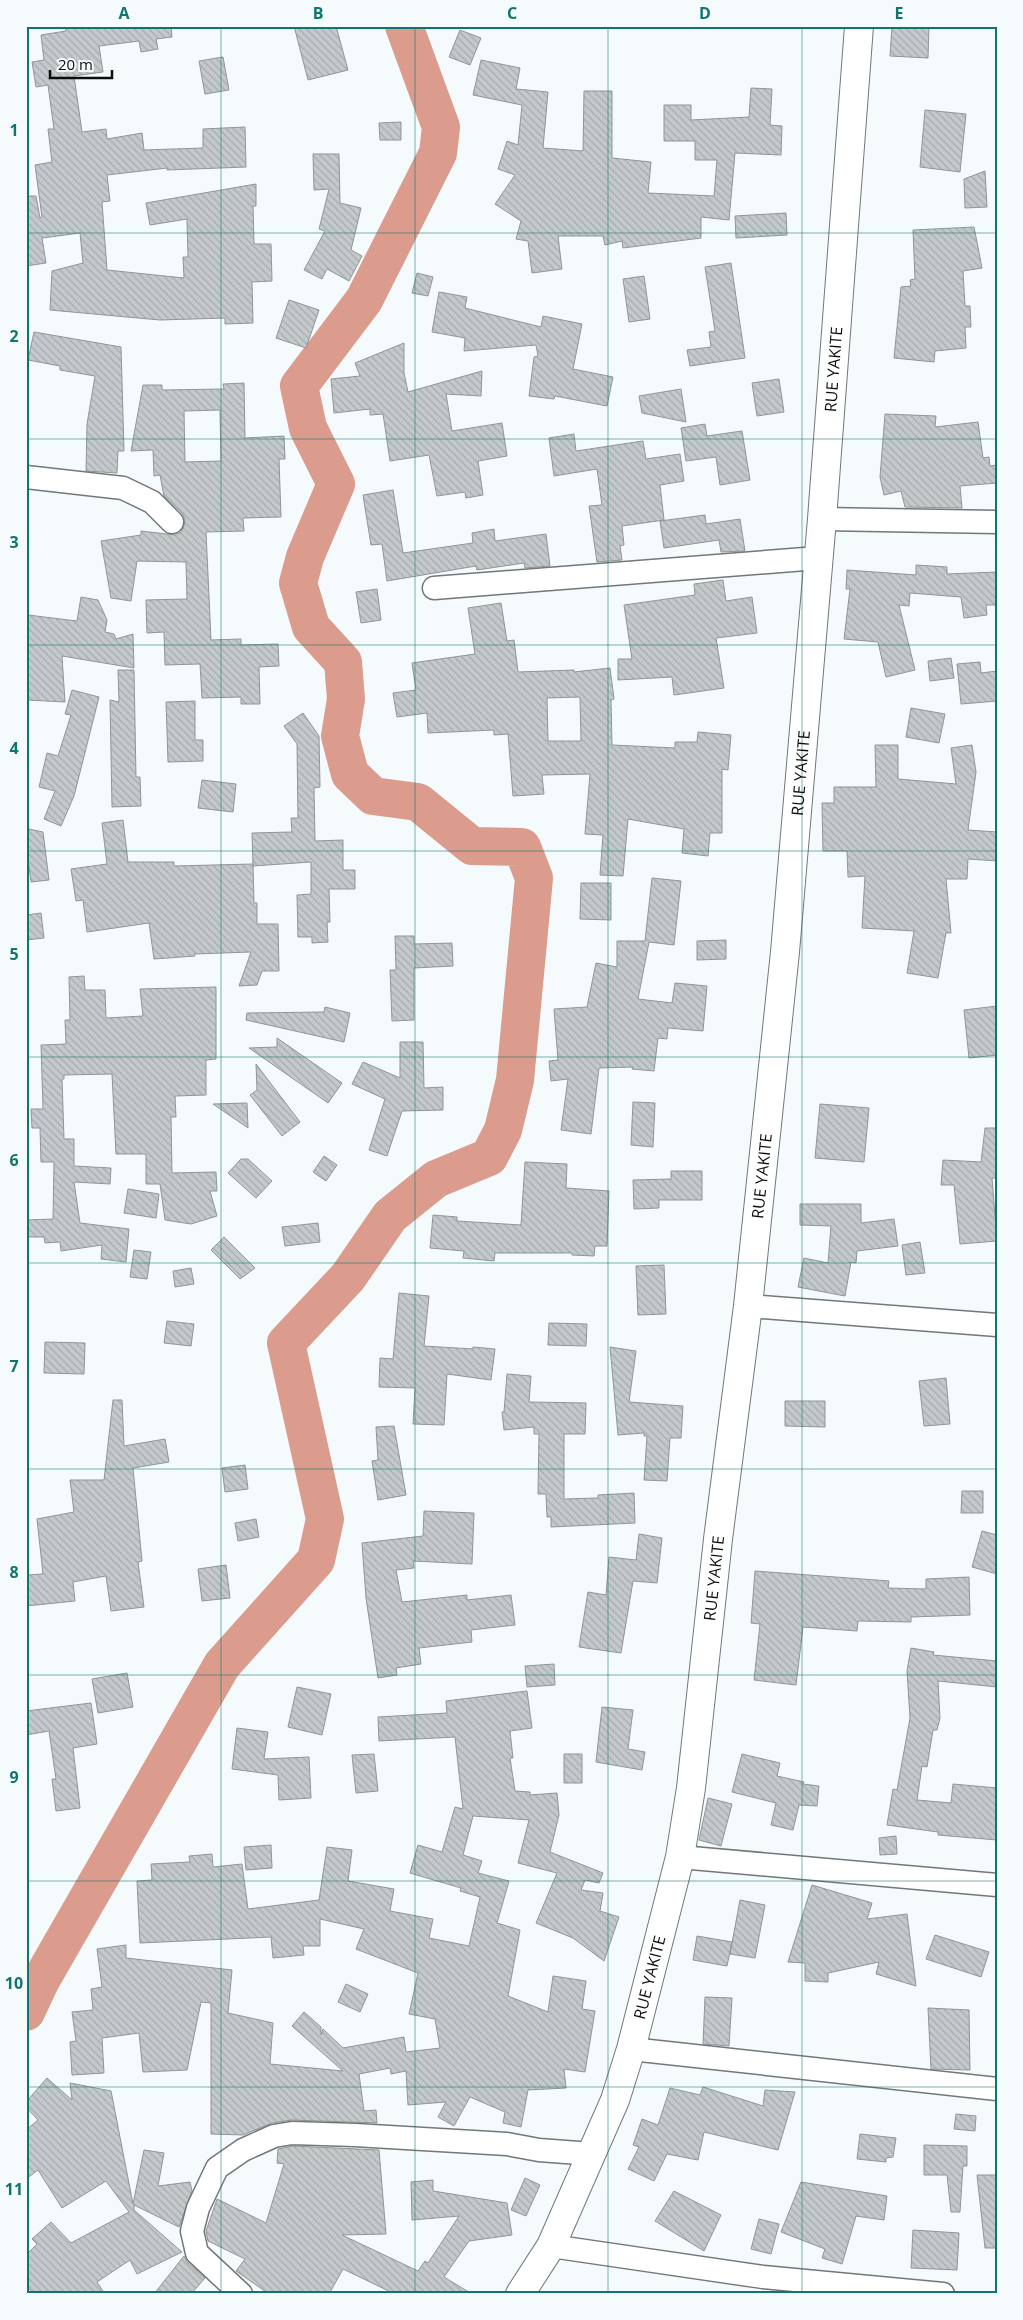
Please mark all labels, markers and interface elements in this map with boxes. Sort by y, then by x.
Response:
text: A [118,2,130,24]
text: B [313,2,323,24]
text: C [507,2,517,24]
text: D [699,2,711,24]
text: E [895,2,904,24]
scale bar [50,48,112,80]
text: 20 m [58,54,93,74]
text: 1 [9,119,19,141]
text: 2 [9,325,19,347]
street label: RUE YAKITE [819,326,847,413]
text: 3 [9,531,19,553]
street label: RUE YAKITE [786,729,815,817]
text: 4 [9,737,19,759]
text: 5 [9,943,19,965]
street label: RUE YAKITE [746,1132,777,1220]
text: 6 [9,1149,19,1171]
text: 7 [9,1355,19,1377]
street label: RUE YAKITE [698,1535,729,1622]
text: 8 [9,1561,19,1583]
text: 9 [9,1766,19,1788]
street label: RUE YAKITE [628,1933,671,2022]
text: 10 [5,1972,23,1994]
text: 11 [5,2178,23,2200]

